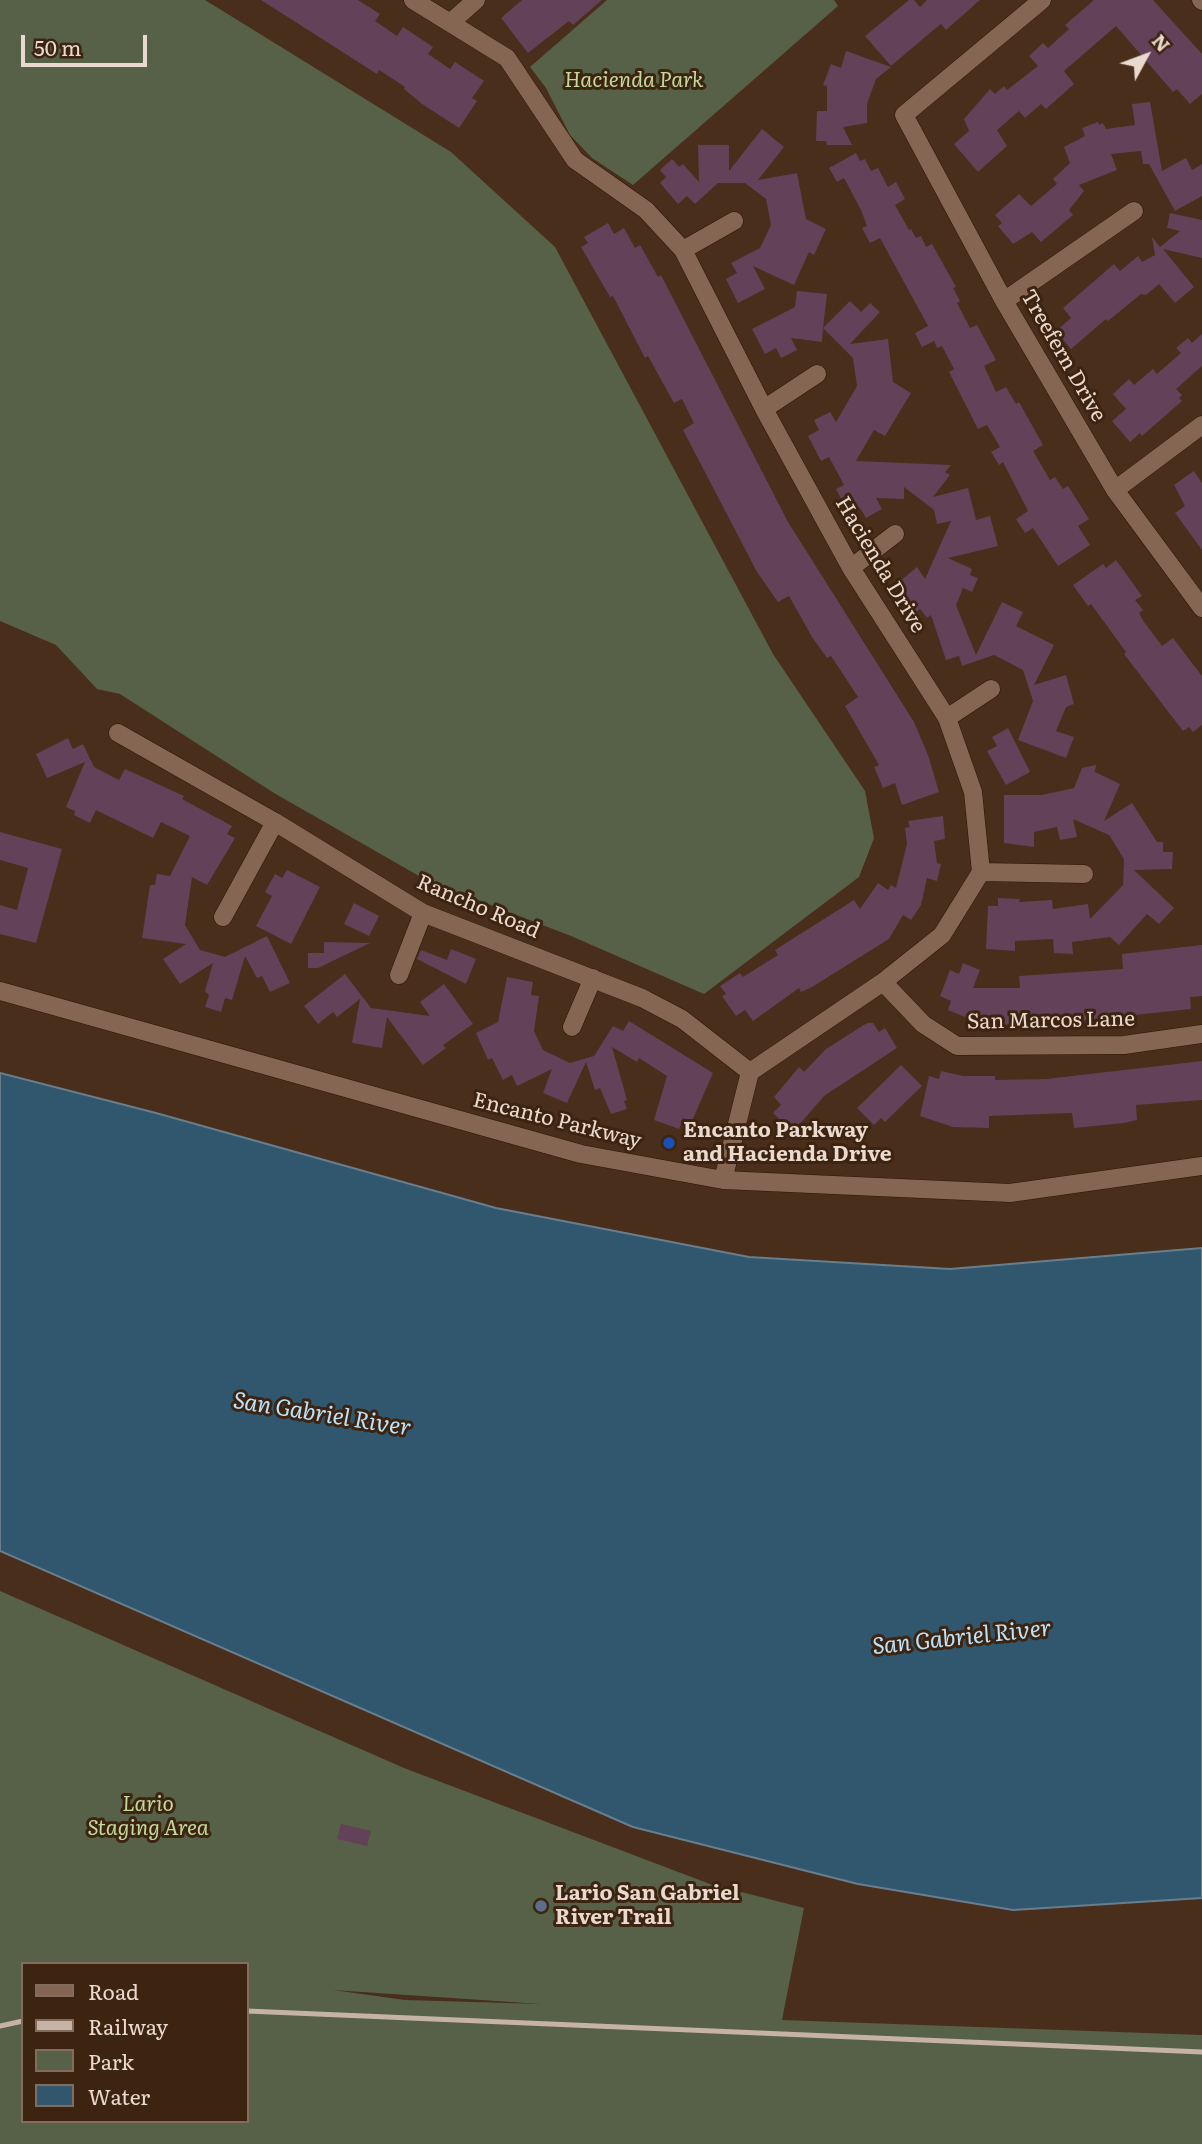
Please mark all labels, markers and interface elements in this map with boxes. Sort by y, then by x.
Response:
scale bar [24,21,150,65]
north arrow [1111,21,1181,91]
text: N [1146,27,1178,57]
text: 50 m [34,31,81,62]
park label: Hacienda Park [564,68,704,94]
street label: Treefern Drive [1015,285,1111,427]
street label: Hacienda Drive [829,492,931,638]
street label: Rancho Road [413,870,543,944]
street label: San Marcos Lane [967,1007,1135,1035]
street label: Encanto Parkway [470,1088,644,1154]
place label: Encanto Parkway and Hacienda Drive [683,1118,892,1168]
marker: Encanto Parkway and Hacienda Drive [661,1135,677,1151]
water label: San Gabriel River [231,1387,413,1443]
water label: San Gabriel River [871,1615,1053,1661]
park label: Lario Staging Area [87,1792,209,1842]
place label: Lario San Gabriel River Trail [555,1881,740,1931]
marker: Lario San Gabriel River Trail [533,1898,549,1914]
legend [21,1962,248,2123]
text: Road [88,1975,139,2006]
text: Railway [88,2010,168,2041]
text: Park [88,2045,134,2076]
text: Water [88,2080,150,2111]

